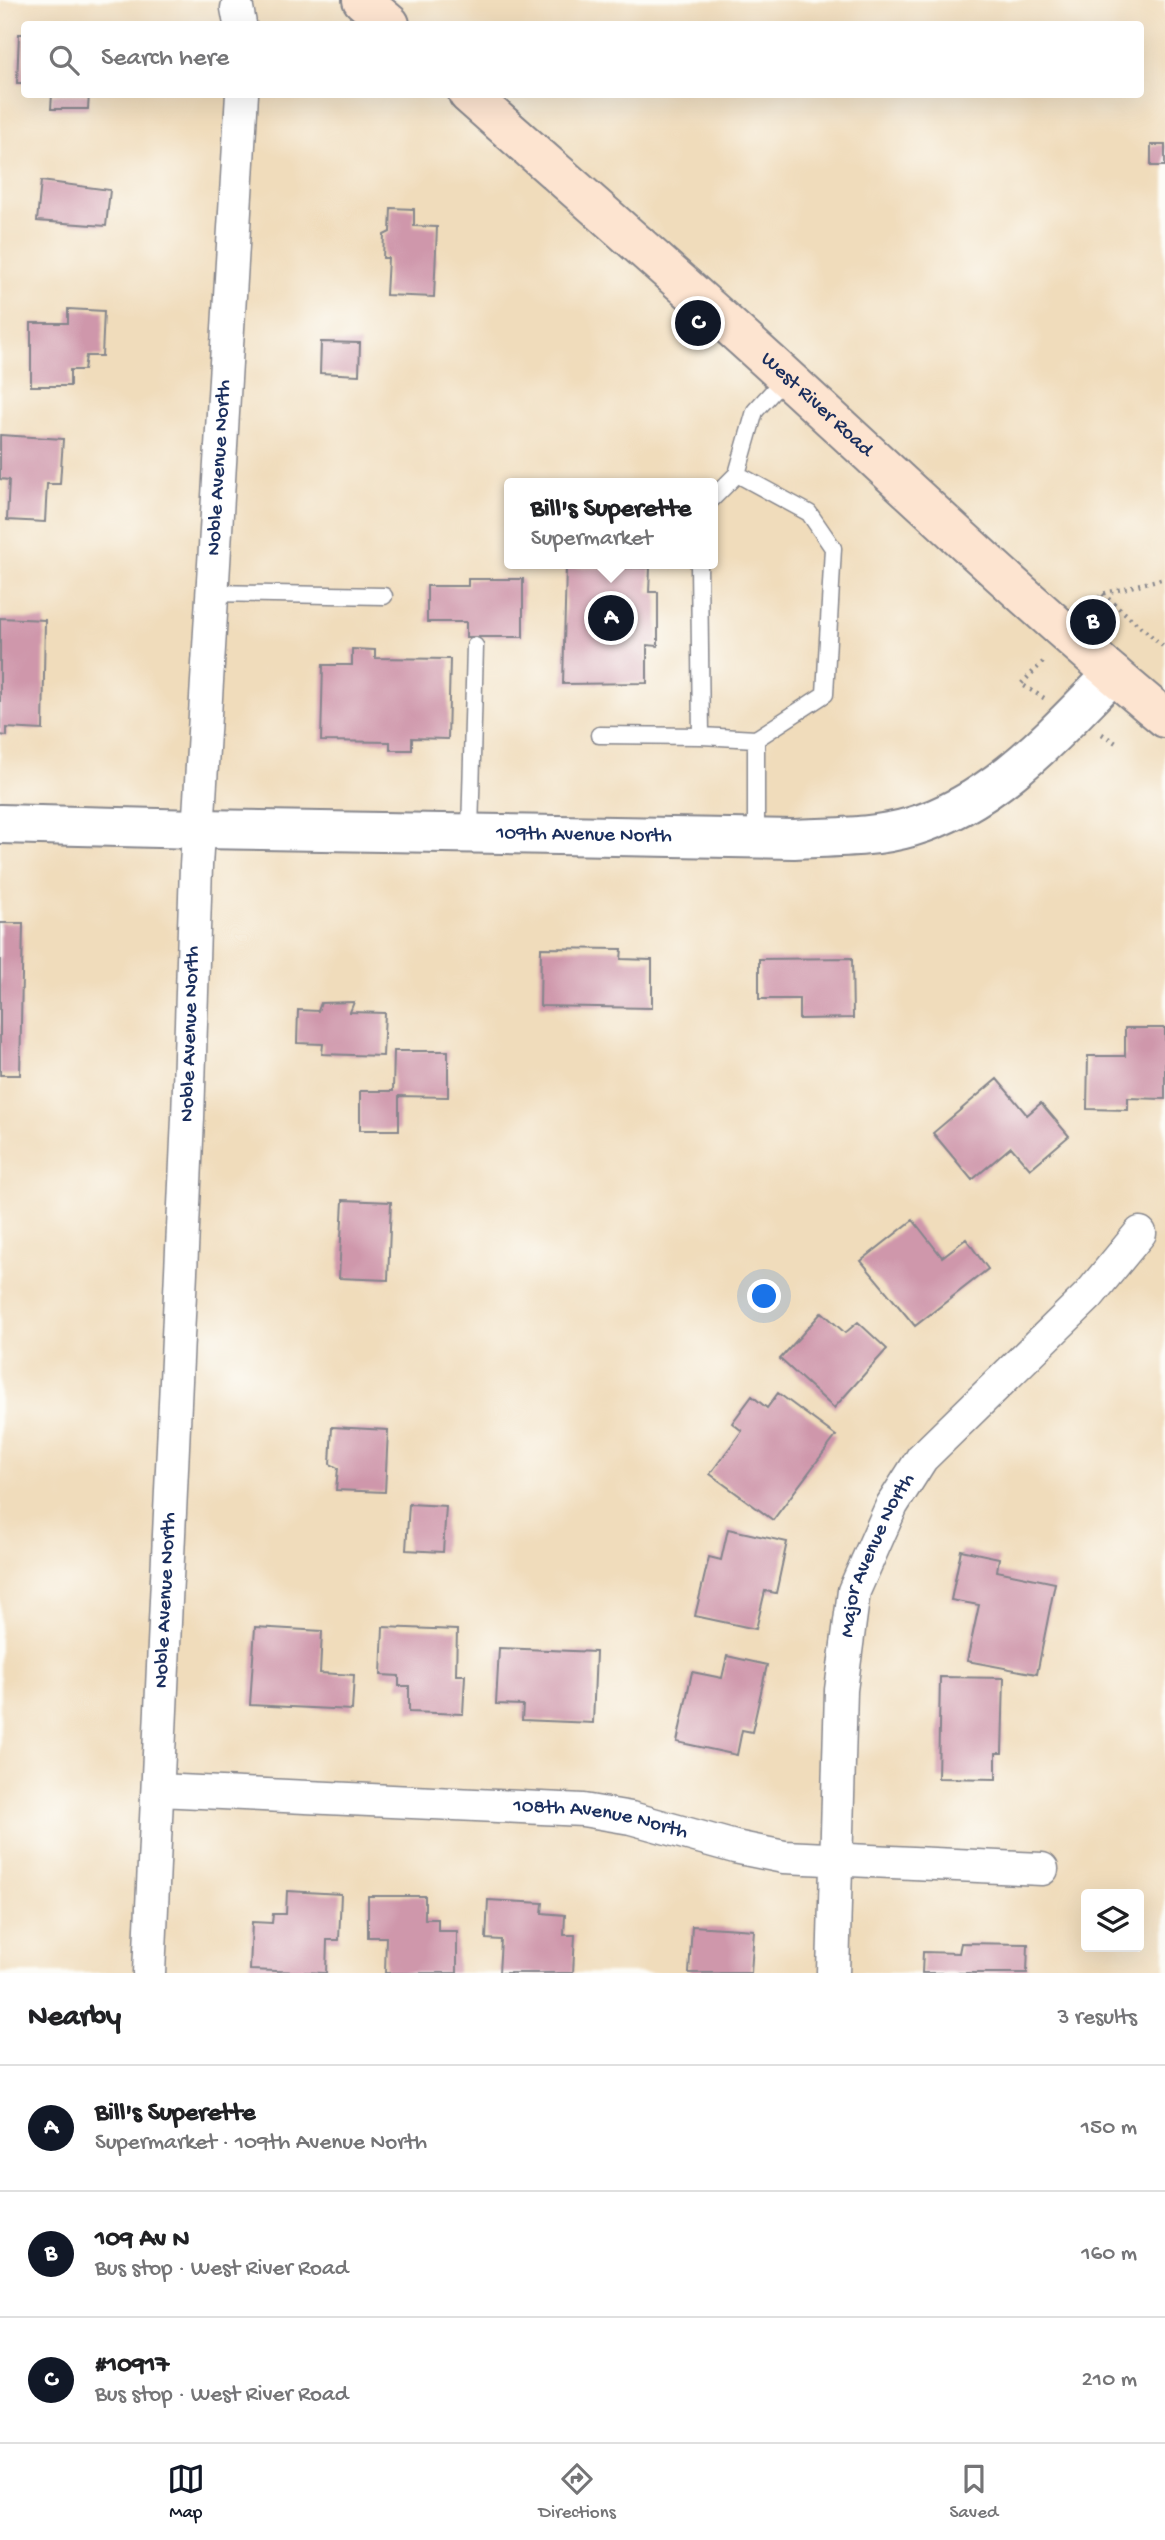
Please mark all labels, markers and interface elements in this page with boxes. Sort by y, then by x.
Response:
search box [21,21,1144,98]
icon: search [45,41,83,79]
text: Search here [101,44,229,75]
pin: C [675,297,721,349]
street label: West River Road [755,347,879,464]
street label: Noble Avenue North [202,379,237,556]
popup [504,478,718,569]
text: Bill's Superette [531,495,691,526]
text: Supermarket [531,526,652,553]
pin: A [588,592,634,644]
pin: B [1070,596,1116,648]
street label: 109th Avenue North [495,821,672,849]
street label: Noble Avenue North [175,945,206,1122]
your location [747,1279,781,1313]
street label: Major Avenue North [836,1469,921,1639]
street label: Noble Avenue North [149,1512,182,1689]
street label: 108th Avenue North [512,1794,691,1846]
map controls [1081,1889,1144,1952]
button: layers [1081,1889,1144,1952]
text: Nearby [28,2001,121,2036]
text: 3 results [1057,2005,1137,2032]
text: Bill's Superette [95,2099,255,2130]
text: A [44,2115,58,2142]
text: 150 m [1081,2115,1137,2142]
text: Supermarket · 109th Avenue North [95,2130,427,2157]
text: 109 Av N [95,2225,189,2256]
text: B [45,2241,57,2268]
text: 160 m [1081,2241,1137,2268]
text: Bus stop · West River Road [95,2256,348,2283]
text: #10917 [95,2351,169,2382]
text: C [45,2367,57,2394]
text: 210 m [1082,2367,1137,2394]
text: Bus stop · West River Road [95,2382,348,2409]
tab: Map [167,2460,205,2525]
tab: Directions [539,2460,616,2525]
tab: Saved [949,2460,998,2525]

